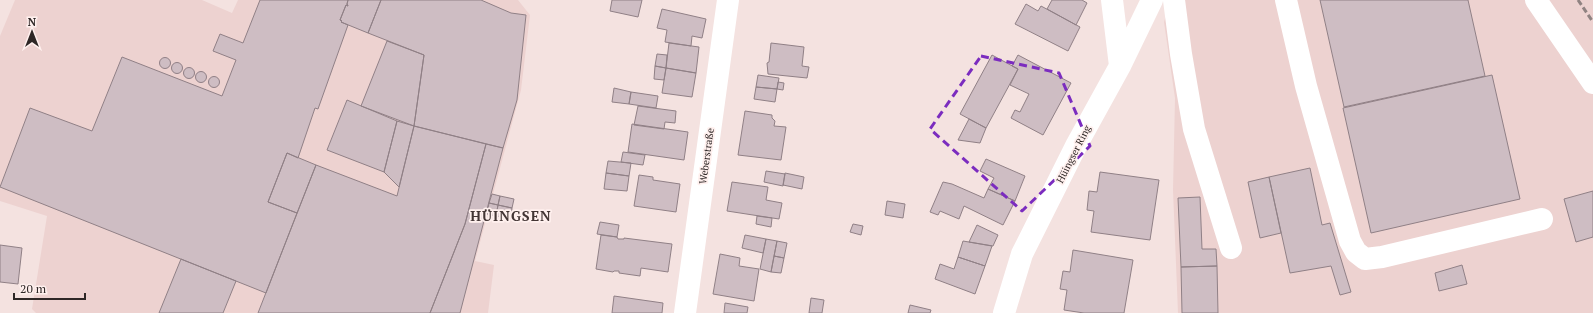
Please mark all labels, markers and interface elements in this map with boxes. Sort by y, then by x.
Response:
north arrow [12,12,52,52]
text: N [28,15,37,29]
street label: Hüingser Ring [1053,122,1094,185]
street label: Weberstraße [696,127,717,185]
district label: HÜINGSEN [470,206,552,225]
scale bar [14,275,85,301]
text: 20 m [20,281,47,296]

